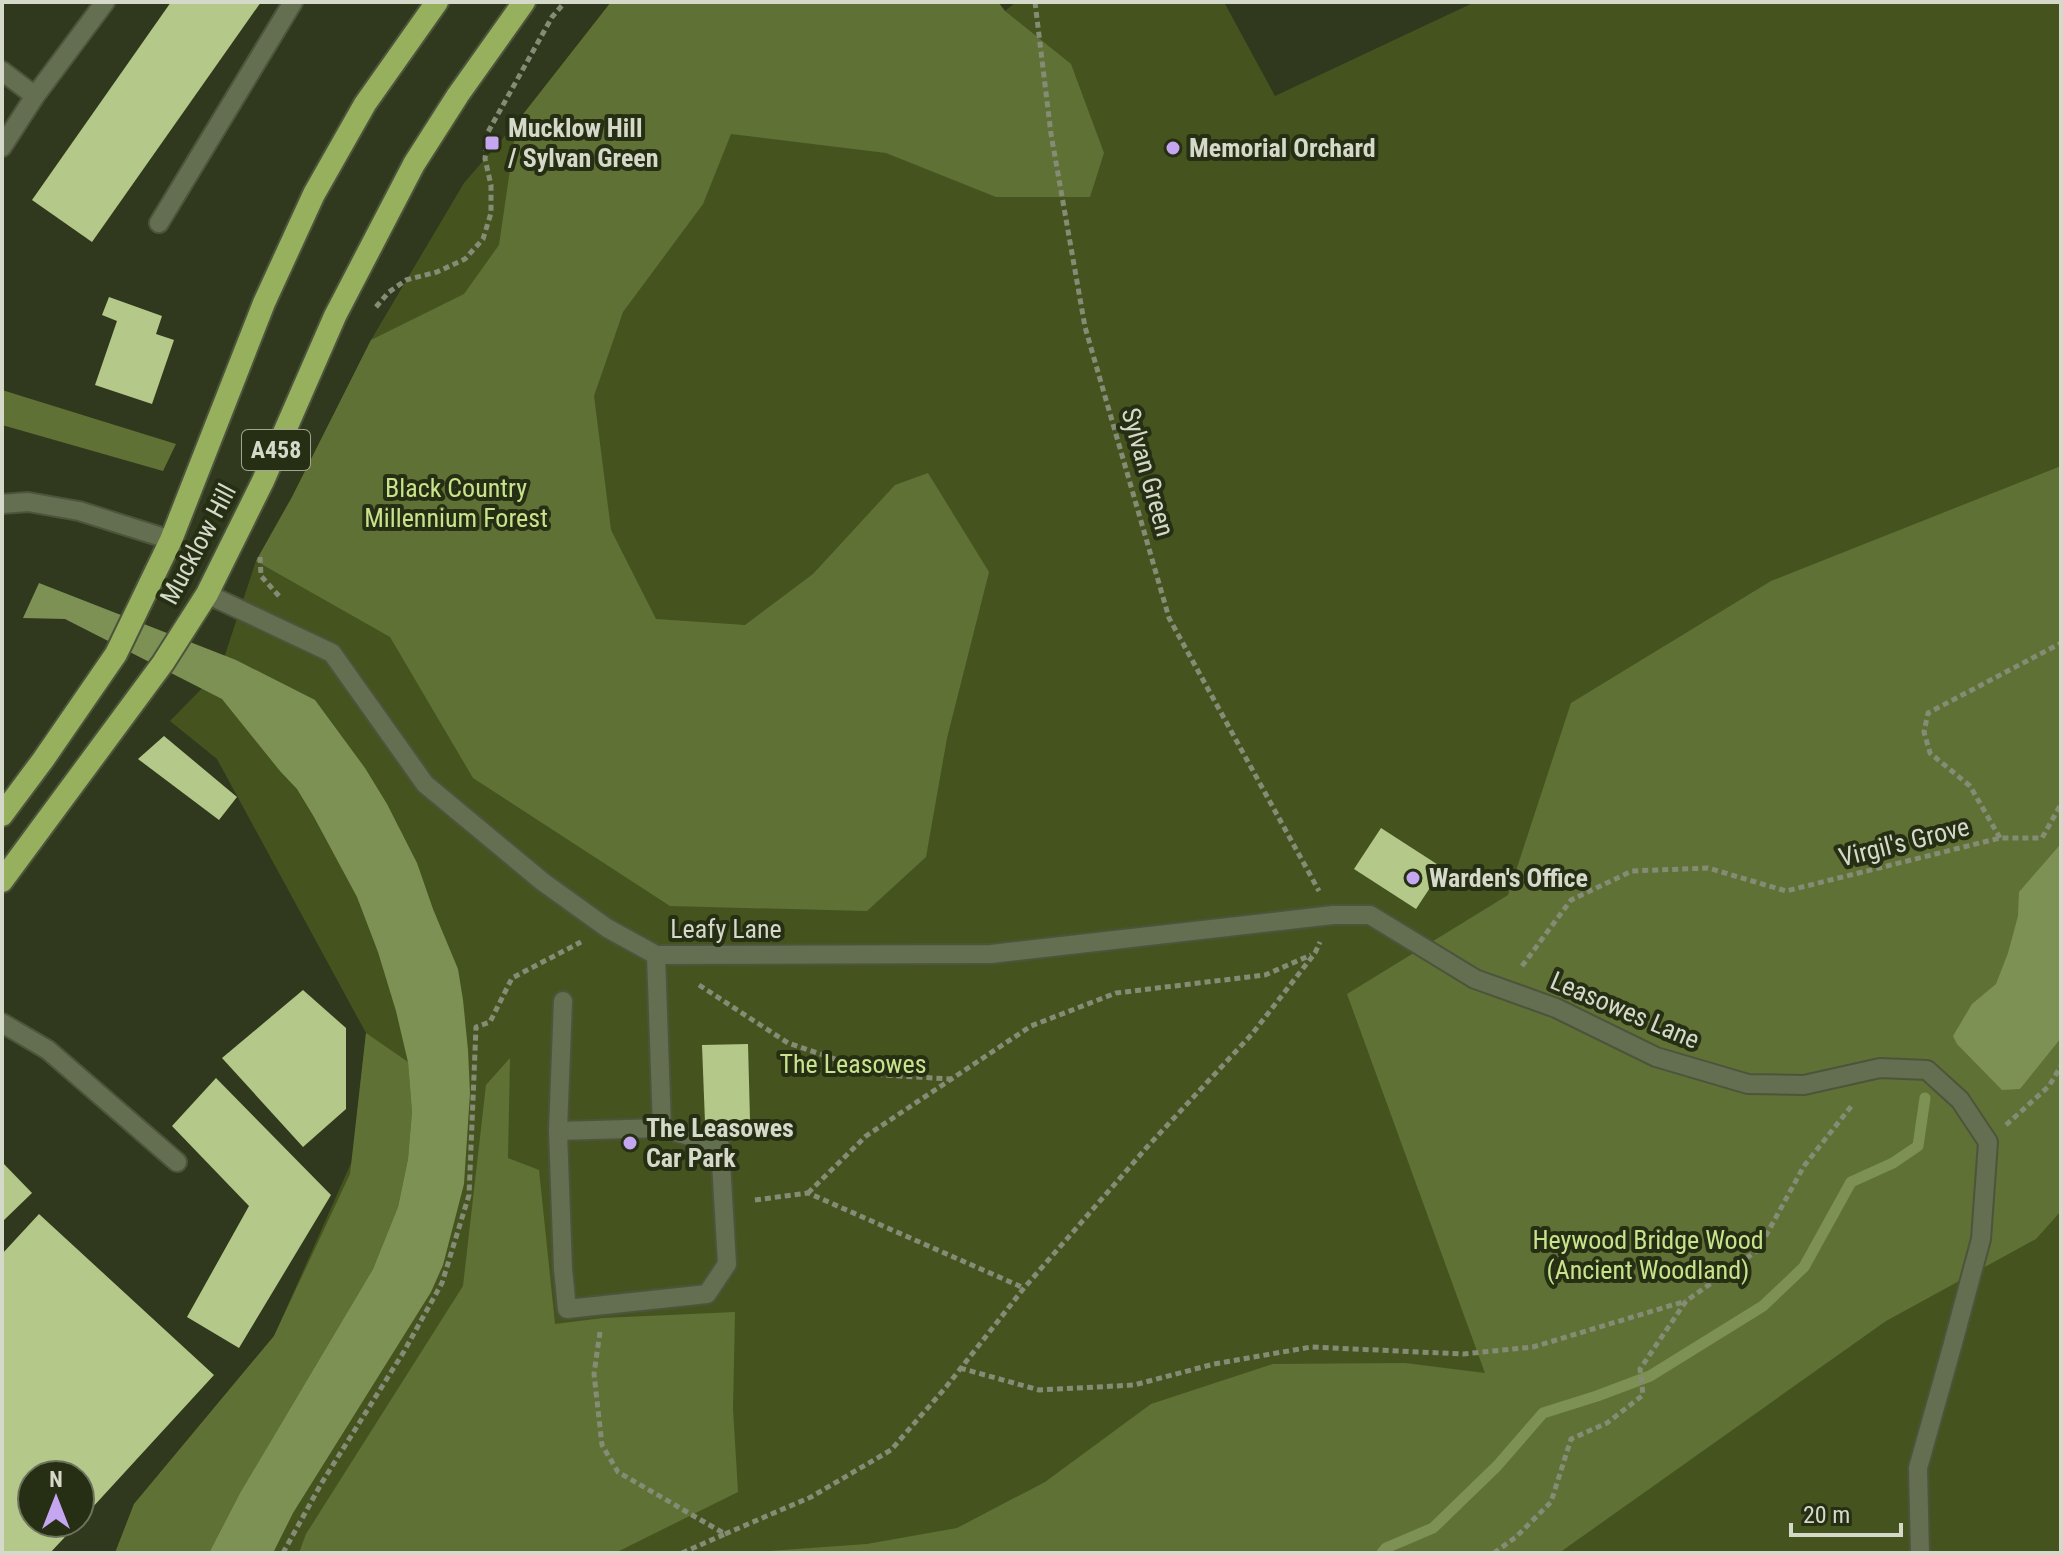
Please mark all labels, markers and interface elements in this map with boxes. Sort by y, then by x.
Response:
place label: Mucklow Hill / Sylvan Green [507,113,659,173]
place label: Memorial Orchard [1189,133,1376,163]
marker: Mucklow Hill / Sylvan Green [483,134,501,152]
marker: Memorial Orchard [1164,139,1182,157]
street label: Sylvan Green [1115,404,1181,540]
road number: A458 [242,430,310,470]
park label: Black Country Millennium Forest [364,473,548,533]
street label: Mucklow Hill [154,479,242,609]
street label: Virgil's Grove [1836,811,1972,873]
place label: Warden's Office [1429,863,1588,893]
marker: Warden's Office [1404,869,1422,887]
street label: Leafy Lane [670,914,782,944]
street label: Leasowes Lane [1546,965,1704,1055]
park label: The Leasowes [779,1049,927,1079]
place label: The Leasowes Car Park [646,1113,794,1173]
marker: The Leasowes Car Park [621,1134,639,1152]
park label: Heywood Bridge Wood (Ancient Woodland) [1532,1225,1764,1285]
north arrow [16,1459,96,1539]
text: N [49,1467,63,1492]
scale bar [1791,1487,1901,1537]
text: 20 m [1803,1501,1850,1529]

